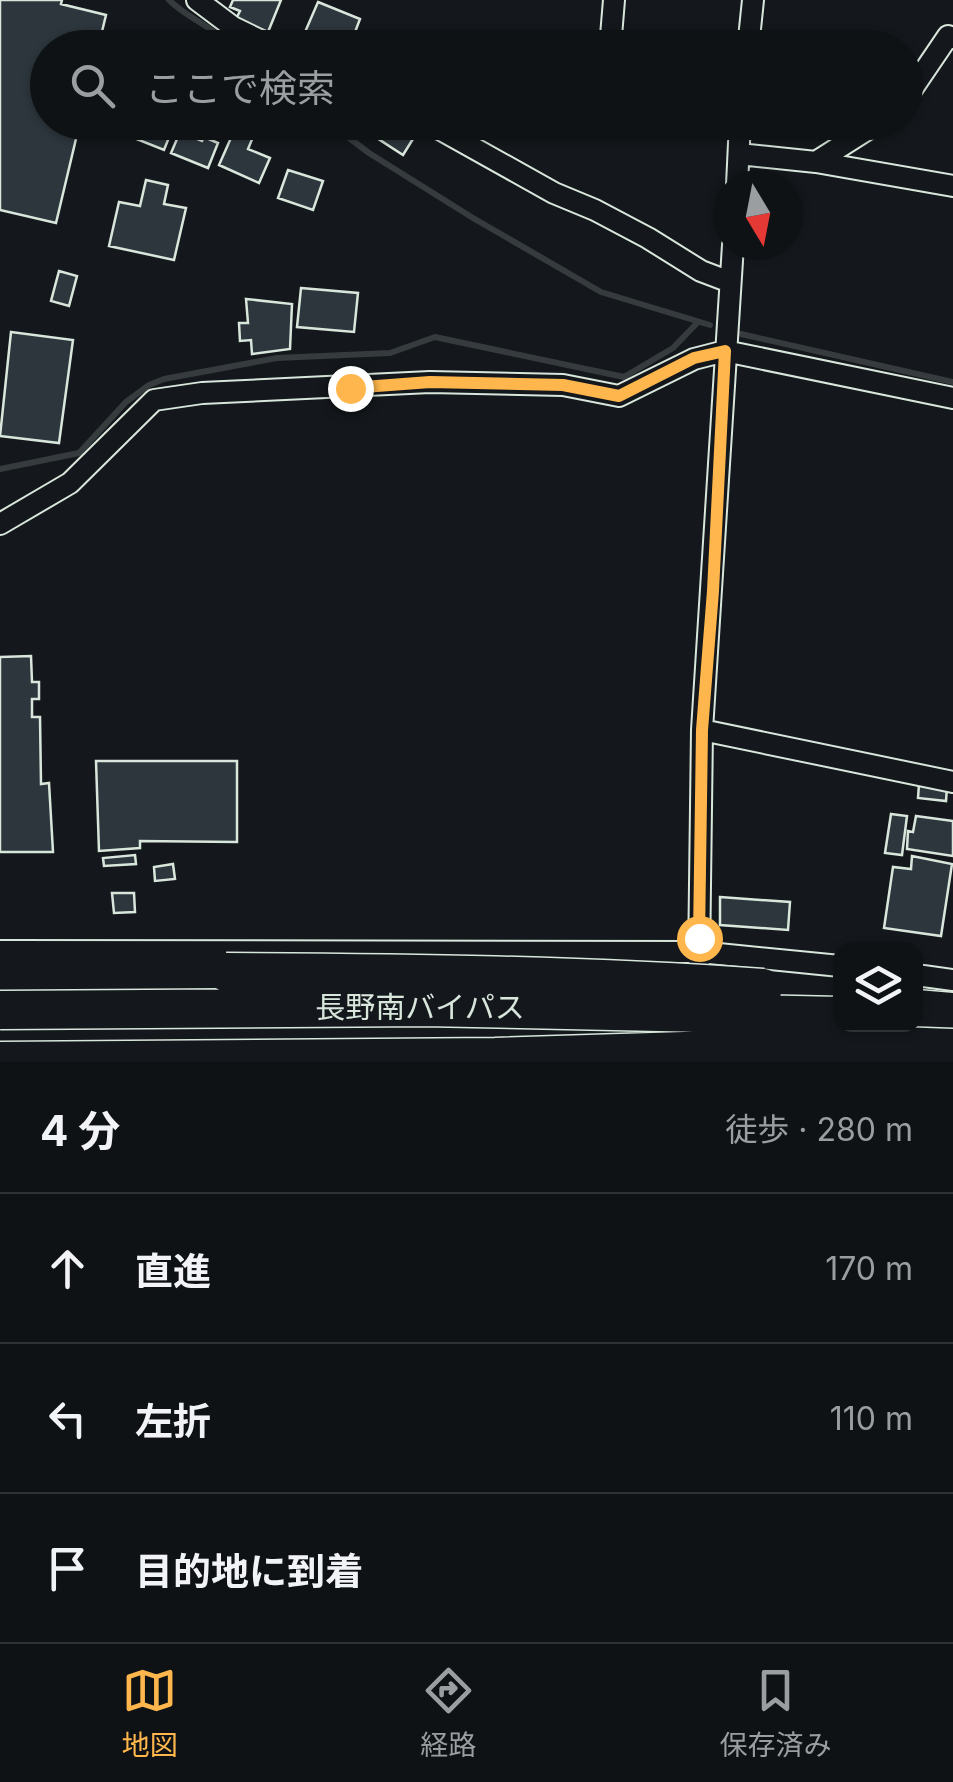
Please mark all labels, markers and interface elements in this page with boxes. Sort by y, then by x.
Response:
search box [30,30,923,140]
icon: search [65,58,120,113]
text: ここで検索 [145,65,335,111]
north arrow [713,170,803,260]
route end [328,366,374,412]
route start [677,916,723,962]
map controls [833,942,923,1032]
button: layers [833,942,923,1032]
street label: 長野南バイパス [315,989,525,1025]
text: 4 分 [40,1105,120,1156]
text: 徒歩 · 280 m [725,1110,913,1149]
icon: ahead [40,1241,95,1296]
text: 直進 [135,1248,211,1294]
text: 170 m [825,1249,913,1288]
icon: left [40,1391,95,1446]
text: 左折 [135,1398,211,1444]
text: 110 m [830,1399,913,1438]
icon: arrive [40,1541,95,1596]
text: 目的地に到着 [135,1548,363,1594]
tab: 地図 [121,1663,178,1763]
tab: 経路 [420,1663,477,1763]
tab: 保存済み [719,1663,832,1763]

